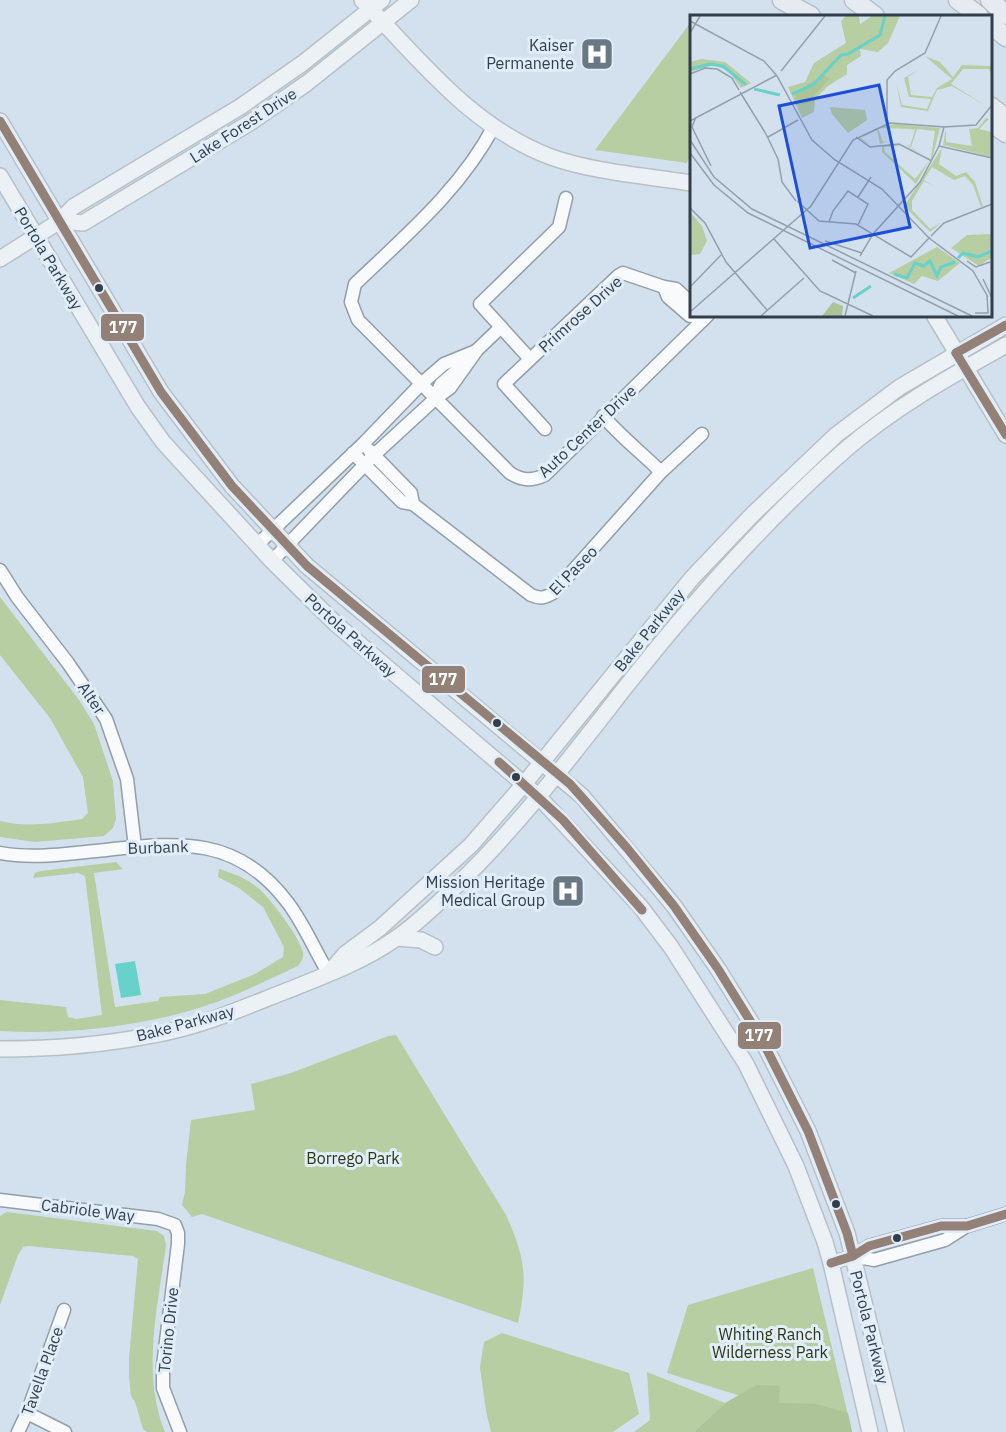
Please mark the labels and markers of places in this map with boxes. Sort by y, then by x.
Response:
place label: Kaiser Permanente [486,35,574,73]
hospital icon: Kaiser Permanente [579,36,615,72]
unlabelled marker [93,282,105,294]
unlabelled marker [491,717,503,729]
unlabelled marker [510,771,522,783]
place label: Mission Heritage Medical Group [425,872,545,910]
hospital icon: Mission Heritage Medical Group [550,873,586,909]
unlabelled marker [830,1198,842,1210]
unlabelled marker [891,1232,903,1244]

